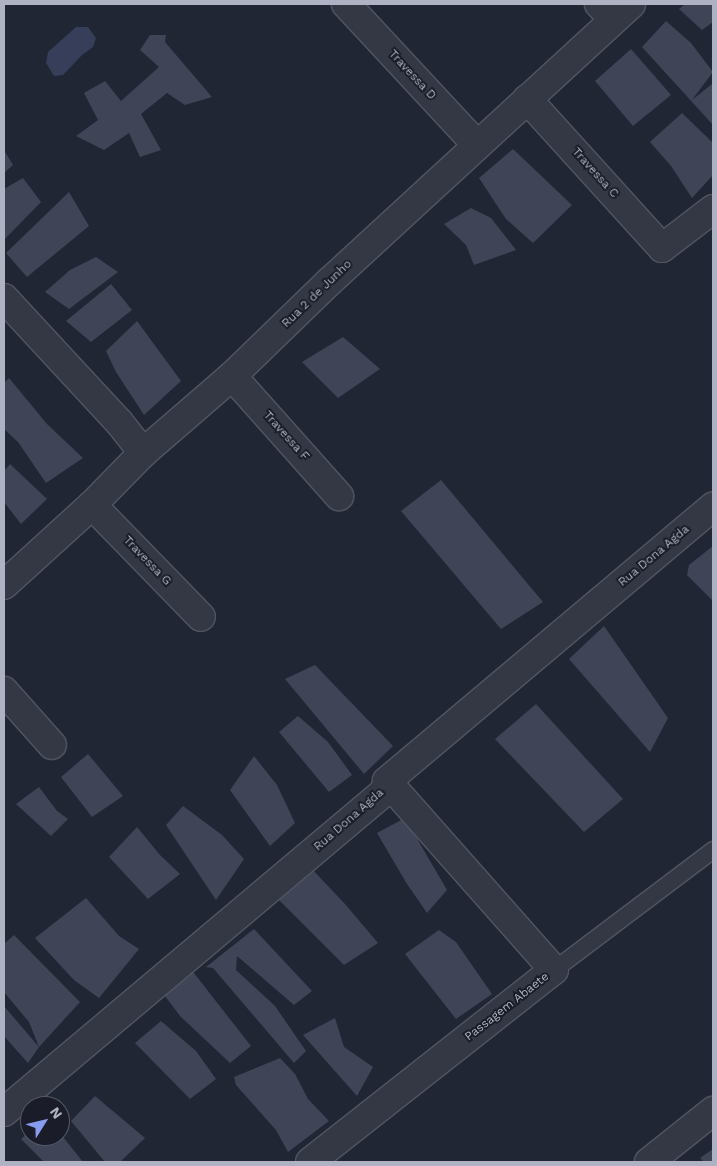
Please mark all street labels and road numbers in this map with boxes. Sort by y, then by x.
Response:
street label: Travessa D [385,47,439,103]
street label: Travessa C [569,145,621,201]
street label: Rua 2 de Junho [279,257,355,331]
street label: Travessa F [260,408,312,464]
street label: Rua Dona Agda [615,522,693,590]
street label: Travessa G [120,533,174,589]
street label: Rua Dona Agda [311,785,387,855]
street label: Passagem Abaete [462,970,552,1044]

